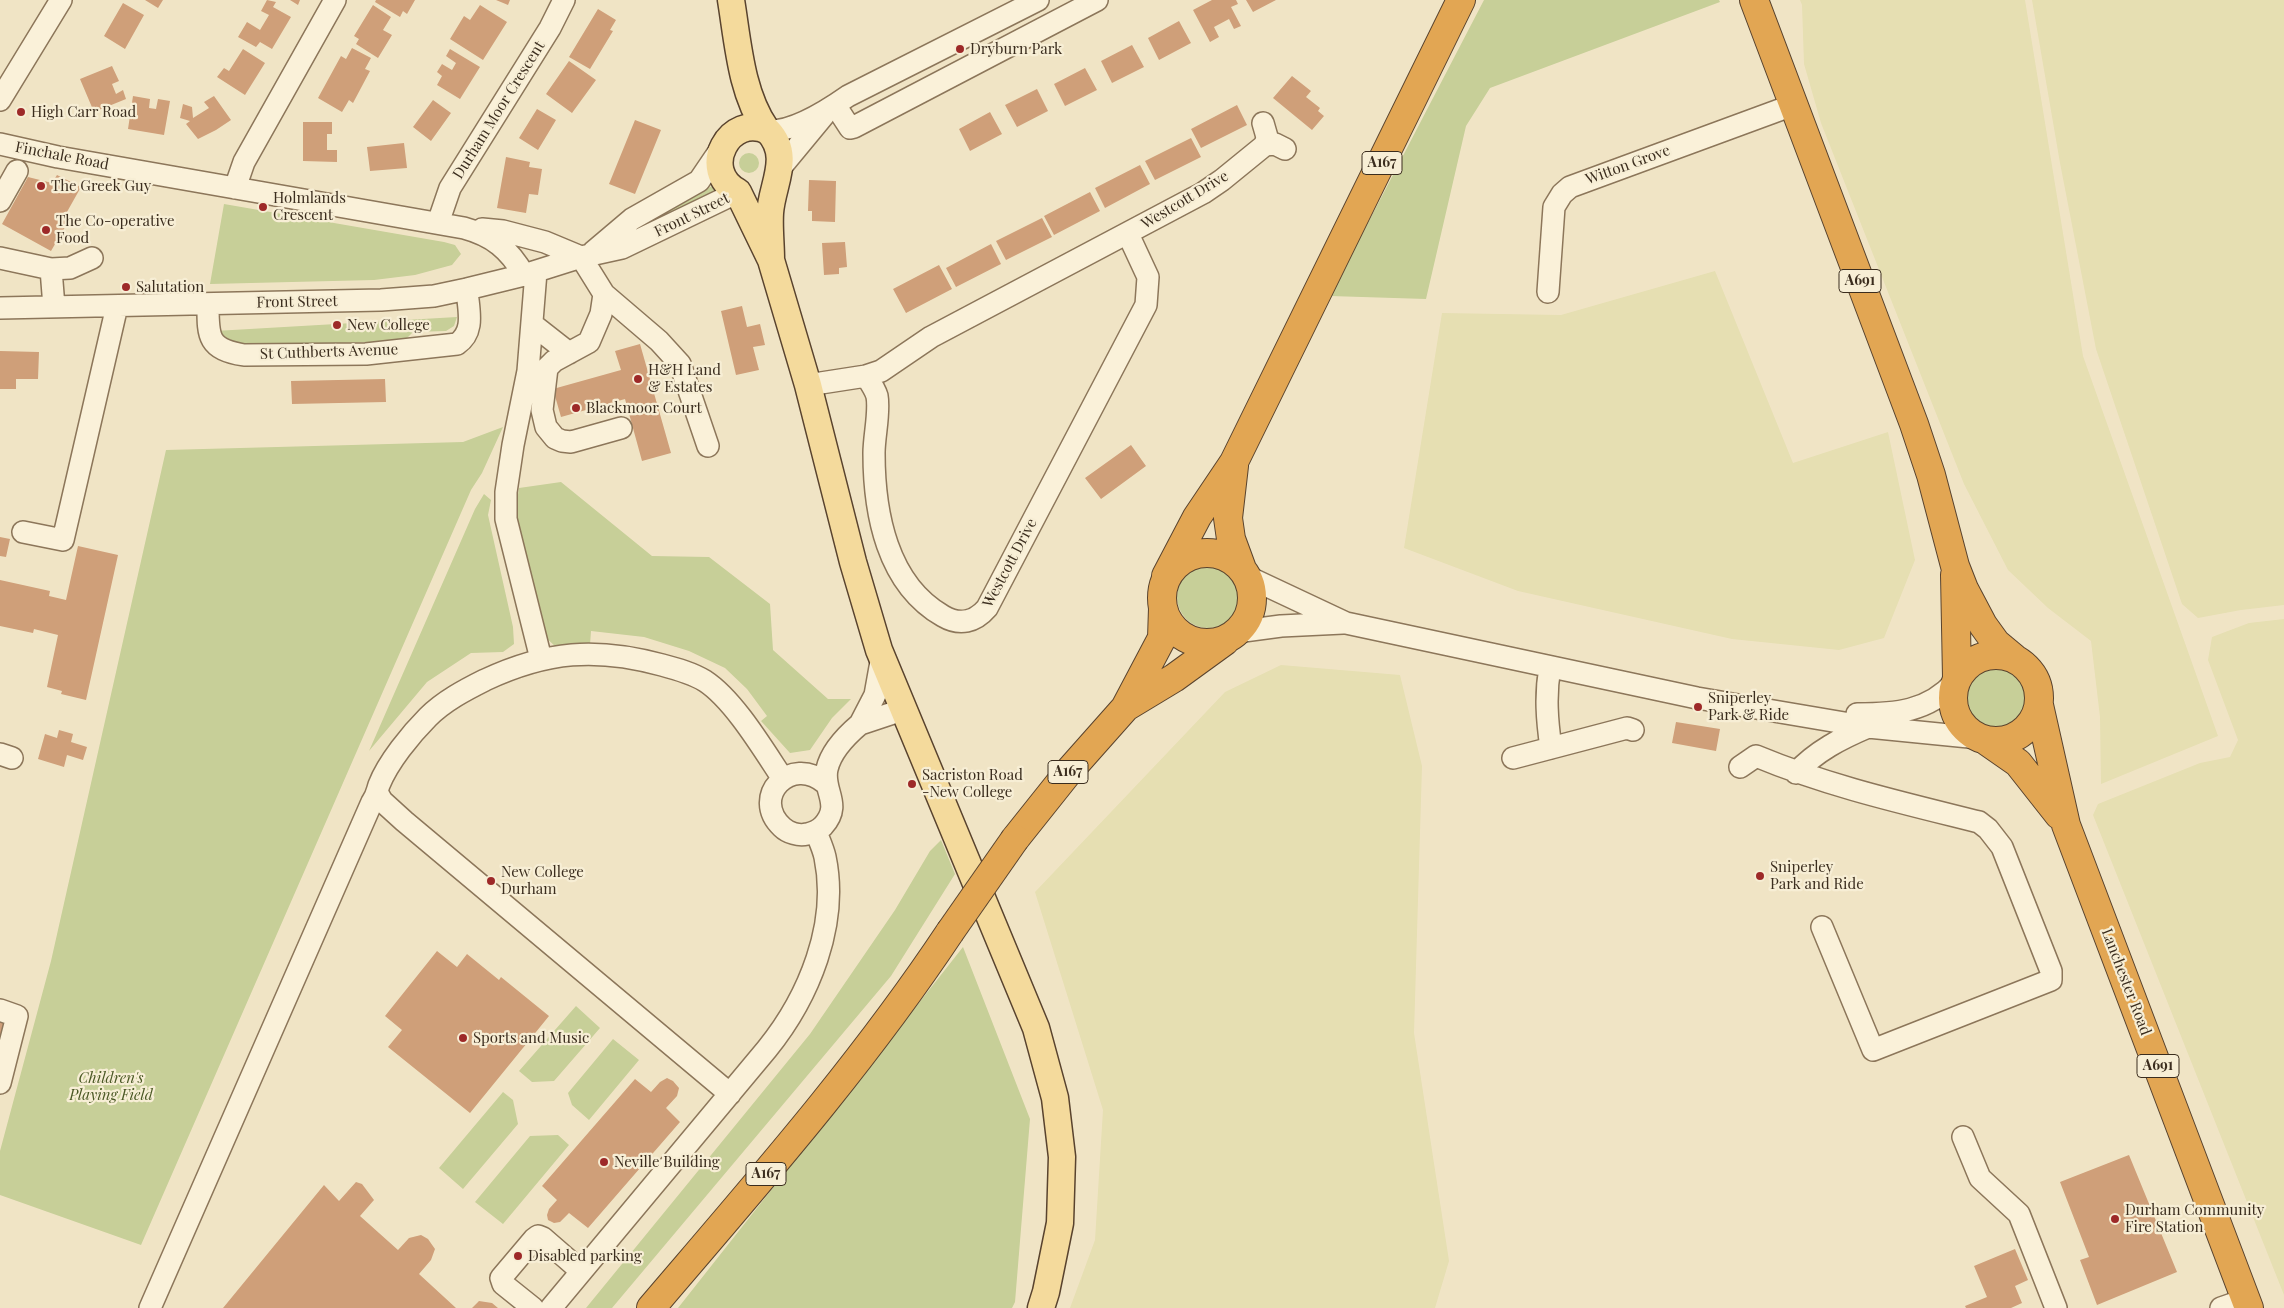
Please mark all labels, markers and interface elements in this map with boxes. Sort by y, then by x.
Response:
street label: Durham Moor Crescent [449,38,549,182]
place label: Dryburn Park [970,40,1062,58]
marker: Dryburn Park [954,43,966,55]
place label: High Carr Road [31,103,136,121]
marker: High Carr Road [15,106,27,118]
street label: Finchale Road [14,138,110,174]
street label: Witton Grove [1583,141,1673,189]
road number: A167 [1362,152,1402,174]
street label: Westcott Drive [1138,167,1232,233]
place label: The Greek Guy [51,177,151,195]
marker: The Greek Guy [35,180,47,192]
place label: Holmlands Crescent [273,189,346,224]
street label: Front Street [651,189,733,241]
marker: Holmlands Crescent [257,201,269,213]
place label: The Co-operative Food [56,212,175,247]
marker: The Co-operative Food [40,224,52,236]
road number: A691 [1839,270,1881,292]
place label: Salutation [136,278,204,296]
marker: Salutation [120,281,132,293]
street label: Front Street [256,292,338,312]
place label: New College [347,316,430,334]
marker: New College [331,319,343,331]
street label: St Cuthberts Avenue [260,341,398,363]
place label: H&H Land & Estates [648,361,721,396]
marker: H&H Land & Estates [632,373,644,385]
place label: Blackmoor Court [586,399,702,417]
marker: Blackmoor Court [570,402,582,414]
street label: Westcott Drive [979,515,1041,611]
place label: Sniperley Park & Ride [1708,689,1789,724]
marker: Sniperley Park & Ride [1692,701,1704,713]
road number: A167 [1048,760,1088,784]
place label: Sacriston Road -New College [922,766,1023,801]
marker: Sacriston Road -New College [906,778,918,790]
place label: Sniperley Park and Ride [1770,858,1864,893]
place label: New College Durham [501,863,584,898]
marker: Sniperley Park and Ride [1754,870,1766,882]
marker: New College Durham [485,875,497,887]
street label: Lanchester Road [2097,926,2155,1038]
place label: Sports and Music [473,1029,589,1047]
marker: Sports and Music [457,1032,469,1044]
road number: A691 [2137,1054,2179,1078]
park label: Children's Playing Field [69,1069,153,1104]
place label: Neville Building [614,1153,720,1171]
marker: Neville Building [598,1156,610,1168]
road number: A167 [746,1162,786,1186]
place label: Durham Community Fire Station [2125,1201,2264,1236]
marker: Durham Community Fire Station [2109,1213,2121,1225]
place label: Disabled parking [528,1247,642,1265]
marker: Disabled parking [512,1250,524,1262]

